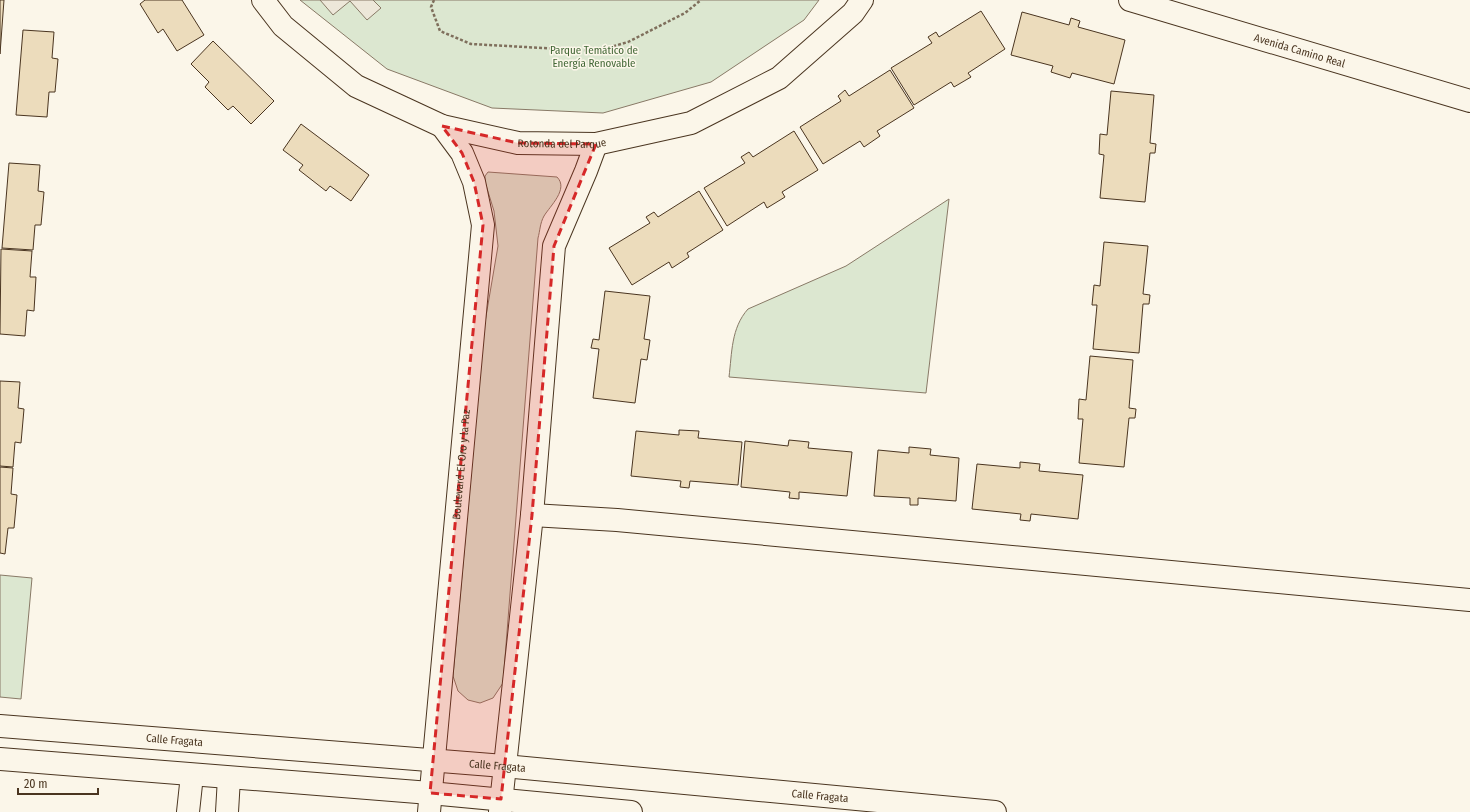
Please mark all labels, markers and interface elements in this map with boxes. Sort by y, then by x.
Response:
street label: Avenida Camino Real [1252,31,1347,71]
park label: Parque Temático de Energía Renovable [550,44,638,70]
street label: Rotonda del Parque [518,136,608,151]
street label: Boulevard El Oro y la Paz [450,408,473,520]
street label: Calle Fragata [145,732,203,749]
street label: Calle Fragata [468,757,526,775]
scale bar [18,770,98,796]
text: 20 m [24,777,48,791]
street label: Calle Fragata [791,787,849,805]

